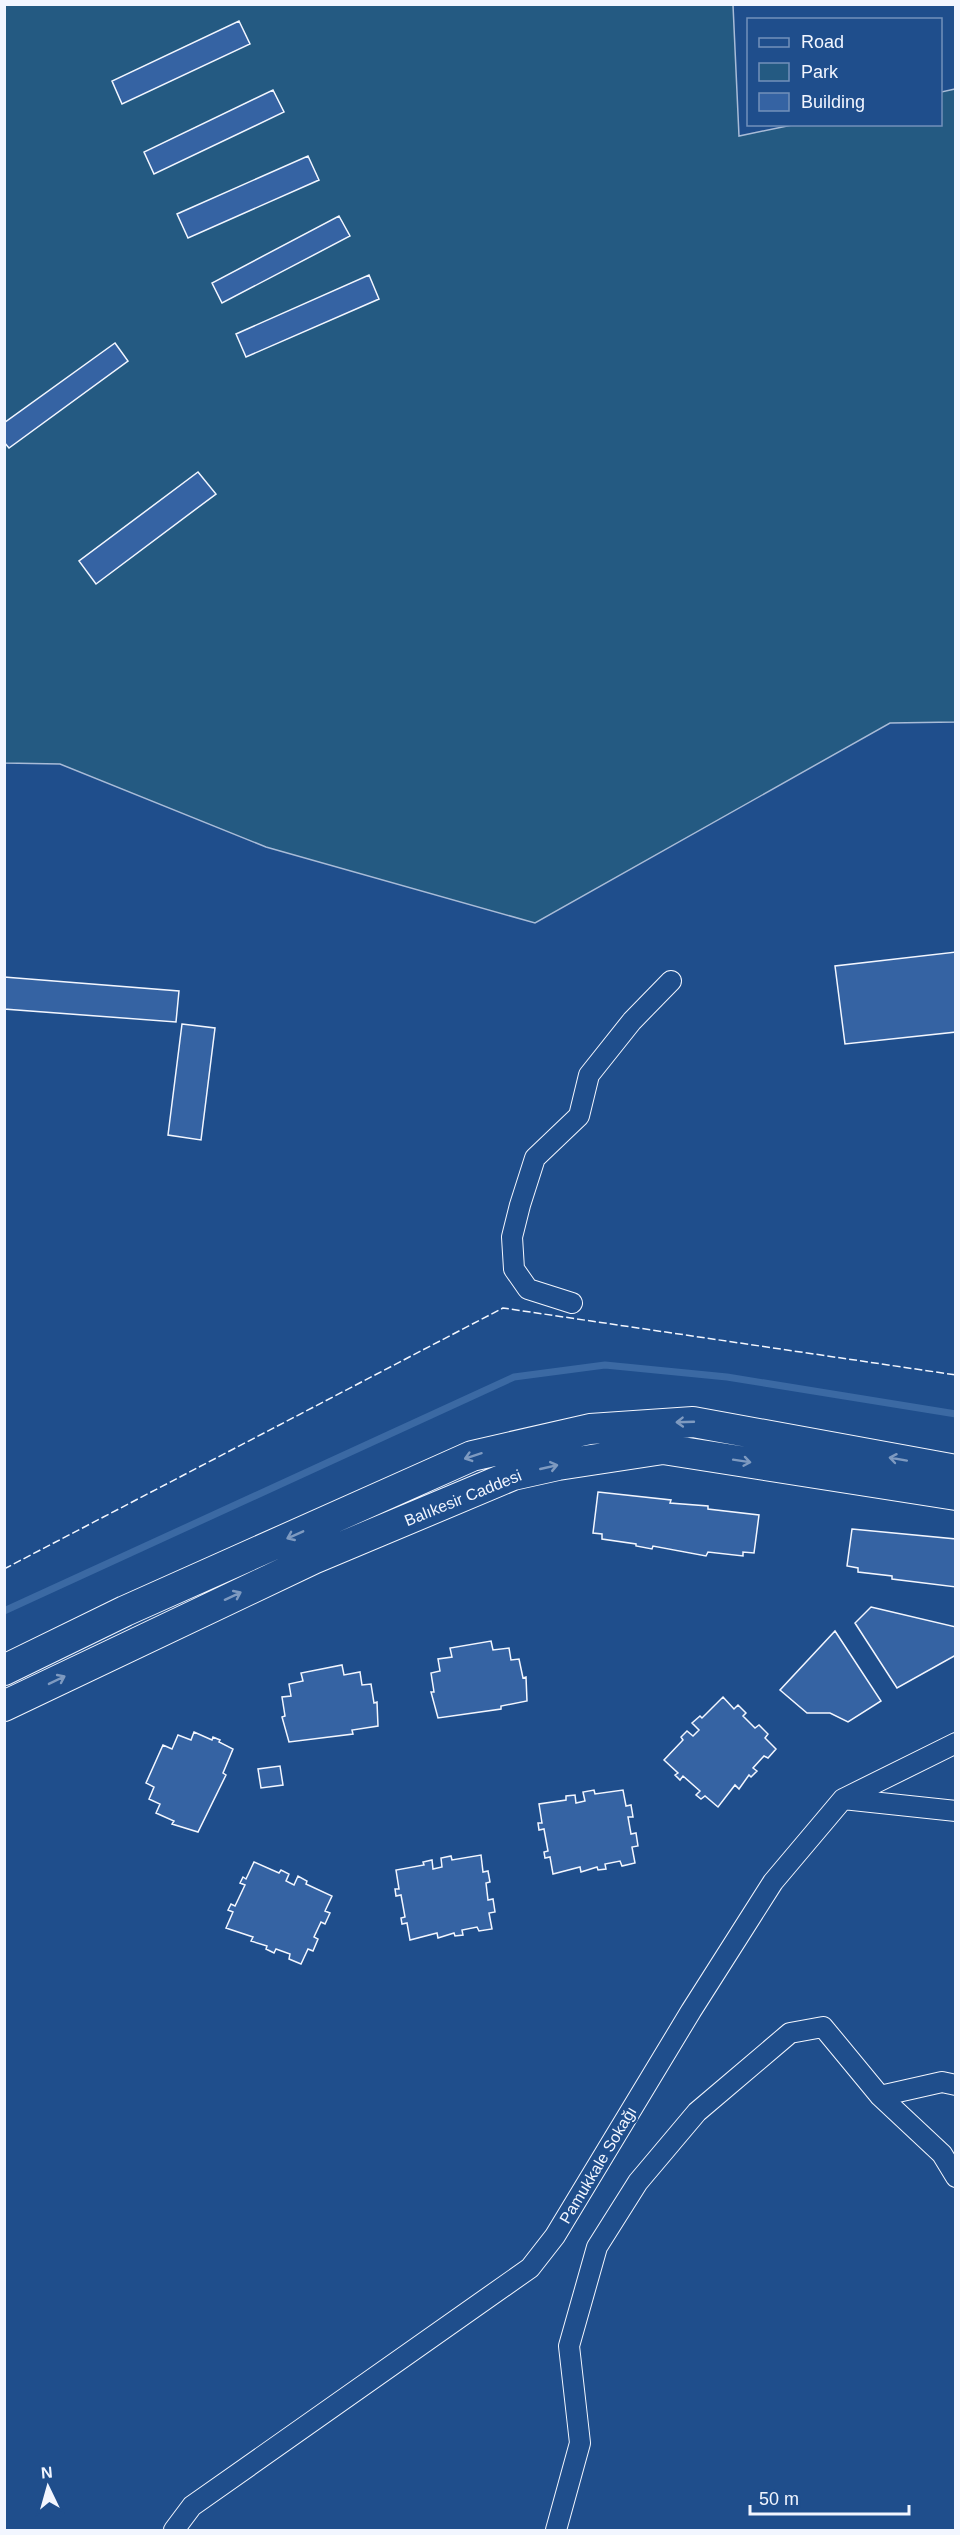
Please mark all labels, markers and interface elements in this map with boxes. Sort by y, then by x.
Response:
legend [747,18,942,126]
text: Road [801,32,844,52]
text: Park [801,62,839,82]
text: Building [801,92,865,112]
one-way arrow [676,1417,696,1428]
one-way arrow [464,1452,483,1463]
one-way arrow [889,1453,908,1464]
one-way arrow [731,1456,751,1467]
one-way arrow [539,1461,558,1472]
street label: Balıkesir Caddesi [402,1467,524,1529]
one-way arrow [286,1530,304,1541]
one-way arrow [224,1590,242,1602]
one-way arrow [48,1674,66,1686]
street label: Pamukkale Sokağı [556,2103,640,2227]
north arrow [18,2457,78,2517]
text: N [40,2464,53,2482]
scale bar [750,2478,909,2516]
text: 50 m [759,2489,799,2509]

